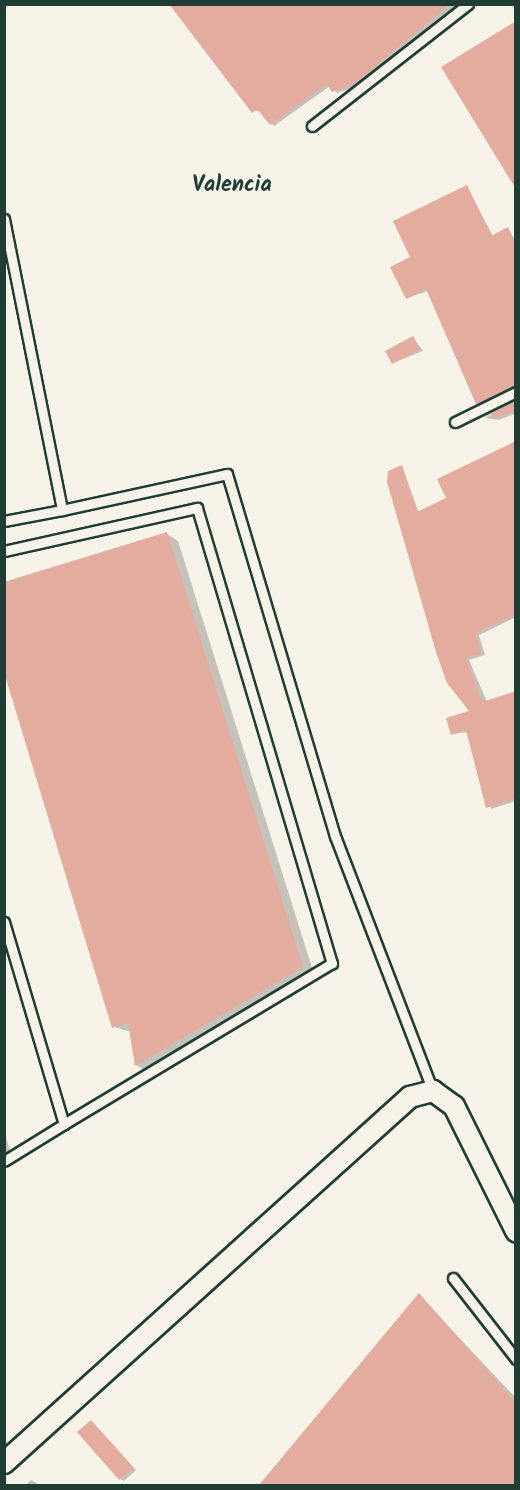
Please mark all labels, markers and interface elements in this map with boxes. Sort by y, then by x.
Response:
district label: Valencia [192,173,272,199]

